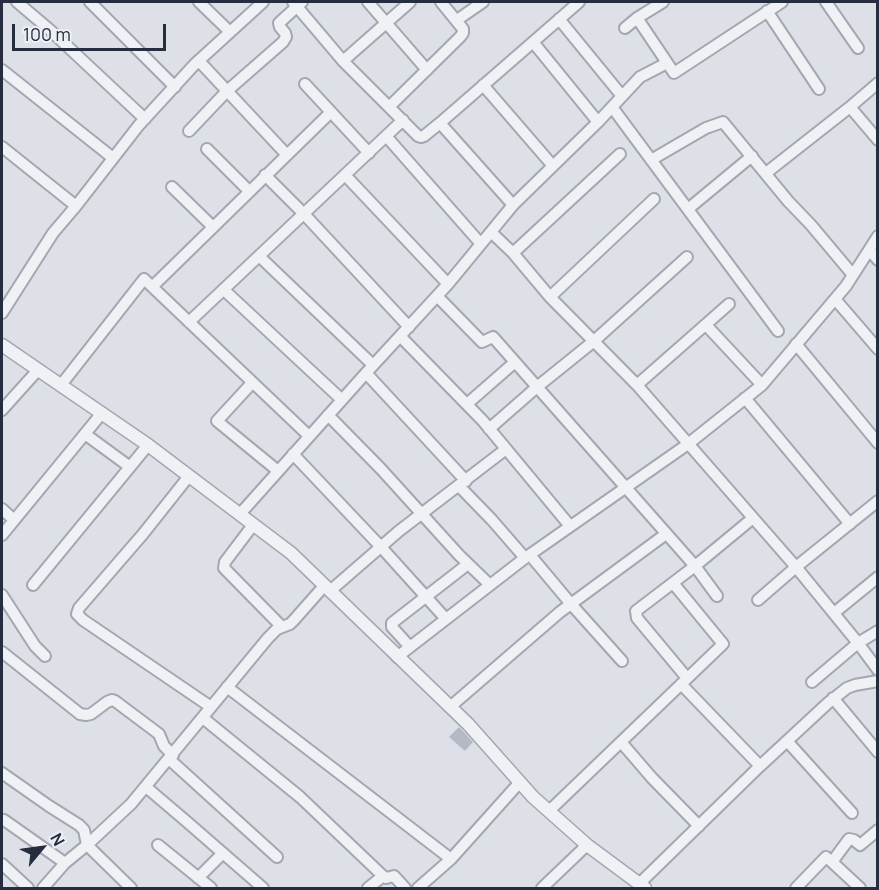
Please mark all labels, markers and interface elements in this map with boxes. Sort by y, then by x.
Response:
scale bar [15,12,170,50]
text: 100 m [23,22,71,46]
north arrow [12,818,72,878]
text: N [45,829,70,850]

